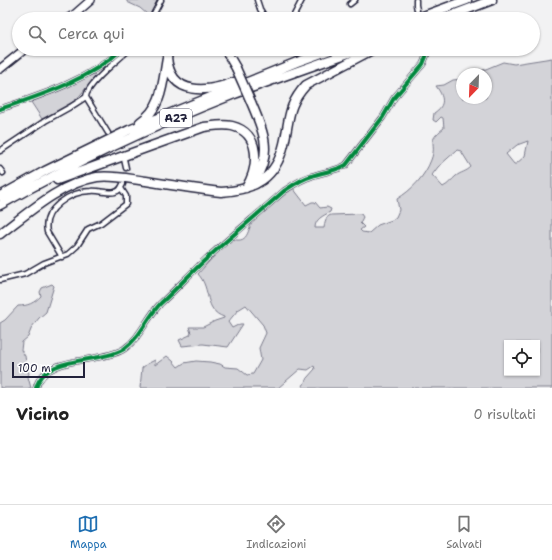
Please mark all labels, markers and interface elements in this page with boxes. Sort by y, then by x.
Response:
search box [12,12,540,56]
icon: search [26,23,48,45]
text: Cerca qui [58,24,125,44]
north arrow [456,68,492,104]
road number: A27 [160,109,192,127]
map controls [504,340,540,376]
button: locate [504,340,540,376]
scale bar [12,360,85,379]
text: 100 m [18,361,51,376]
text: Vicino [16,403,69,425]
text: 0 risultati [473,406,536,423]
tab: Mappa [70,513,107,552]
tab: Indicazioni [246,513,306,552]
tab: Salvati [446,513,482,552]

